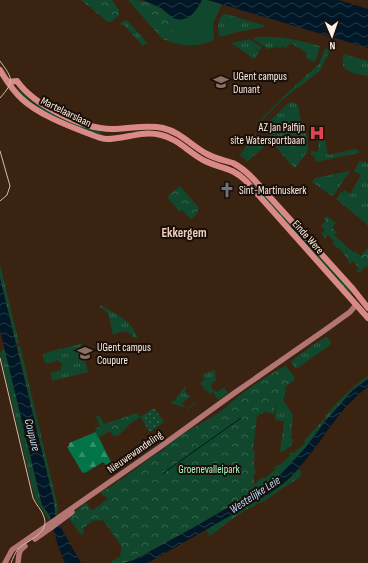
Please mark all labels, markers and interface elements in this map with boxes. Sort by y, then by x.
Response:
north arrow [312,16,352,56]
text: N [329,39,335,52]
place label: UGent campus Dunant [233,70,287,96]
school or university icon: UGent campus Dunant [212,73,230,91]
street label: Martelaarslaan [39,94,94,130]
place label: AZ Jan Palfijn site Watersportbaan [230,121,305,147]
hospital icon: AZ Jan Palfijn site Watersportbaan [308,124,326,142]
church icon: Sint-Martinuskerk [218,181,236,199]
place label: Sint-Martinuskerk [239,184,307,197]
street label: Einde Were [290,217,326,257]
district label: Ekkergem [161,225,207,241]
place label: UGent campus Coupure [97,341,151,367]
school or university icon: UGent campus Coupure [76,344,94,362]
water label: Coupure [21,417,43,453]
street label: Nieuwewandeling [105,428,166,476]
park label: Groenevalleipark [178,463,241,476]
water label: Westelijke Leie [227,473,284,517]

